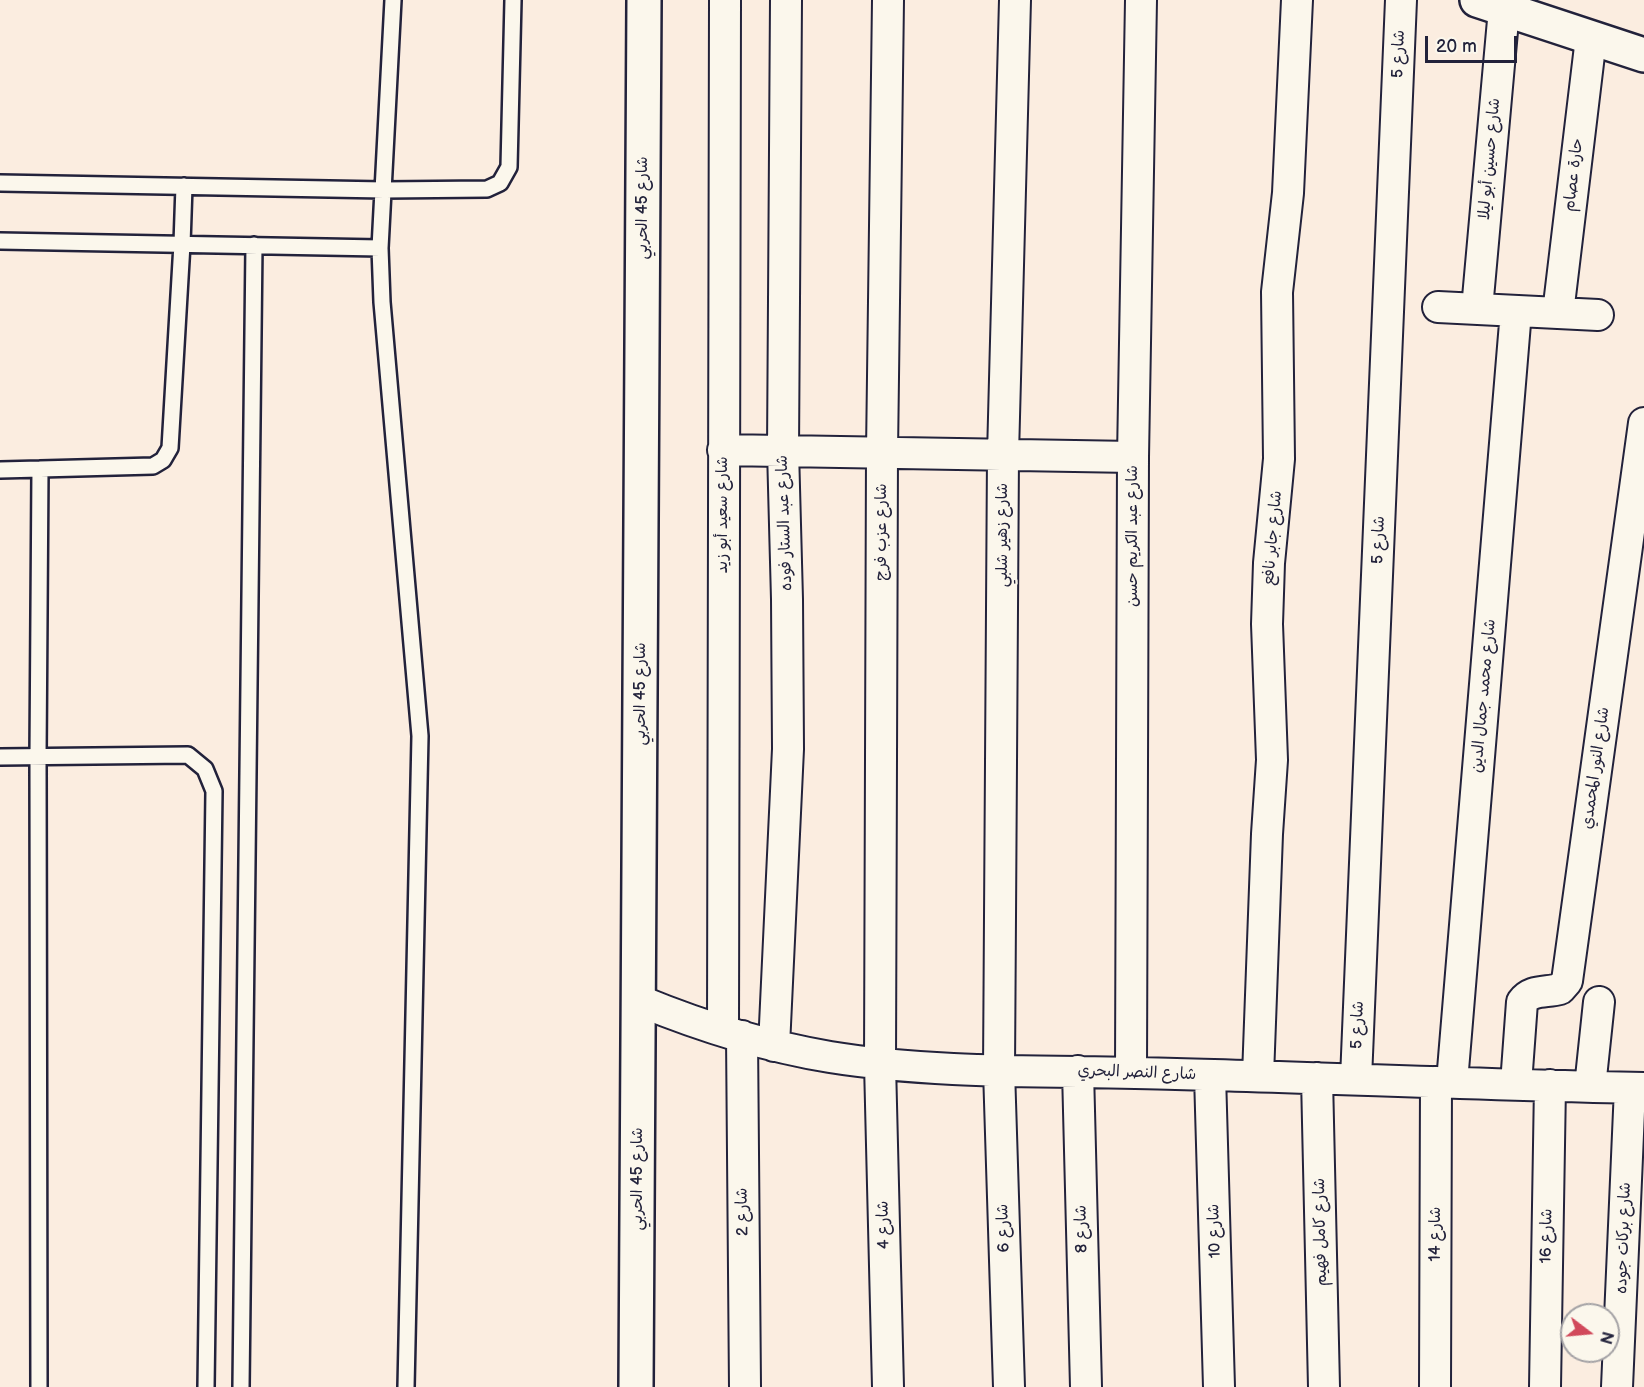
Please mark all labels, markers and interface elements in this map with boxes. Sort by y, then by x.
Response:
scale bar [1428,24,1520,62]
street label: شارع 5 [1389,30,1409,78]
text: 20 m [1436,36,1477,57]
street label: شارع حسين أبو ليلا [1475,97,1505,221]
street label: حارة عصام [1560,137,1588,213]
street label: شارع 45 الحربي [633,156,653,260]
street label: شارع عبد الستار فوده [773,455,797,591]
street label: شارع سعيد أبو زيد [713,456,733,574]
street label: شارع عبد الكريم حسن [1123,465,1143,607]
street label: شارع عزب فرج [872,483,892,581]
street label: شارع زهير شلبي [993,483,1013,587]
street label: شارع جابر نافع [1259,490,1287,586]
street label: شارع 5 [1369,516,1389,564]
street label: شارع محمد جمال الدين [1468,618,1500,774]
street label: شارع 45 الحربي [631,642,651,746]
street label: شارع النور المحمدي [1578,706,1614,830]
street label: شارع 5 [1348,1001,1368,1049]
street label: شارع النصر البحري [1077,1061,1197,1085]
street label: شارع 45 الحربي [628,1127,648,1231]
street label: شارع كامل فهيم [1310,1178,1332,1286]
street label: شارع بركات جوده [1612,1182,1636,1294]
street label: شارع 2 [733,1188,753,1236]
street label: شارع 4 [874,1200,894,1250]
street label: شارع 6 [994,1203,1014,1253]
street label: شارع 10 [1204,1203,1226,1259]
street label: شارع 8 [1072,1205,1092,1253]
street label: شارع 14 [1426,1207,1446,1261]
street label: شارع 16 [1537,1208,1557,1264]
north arrow [1560,1303,1620,1363]
text: N [1595,1329,1617,1346]

